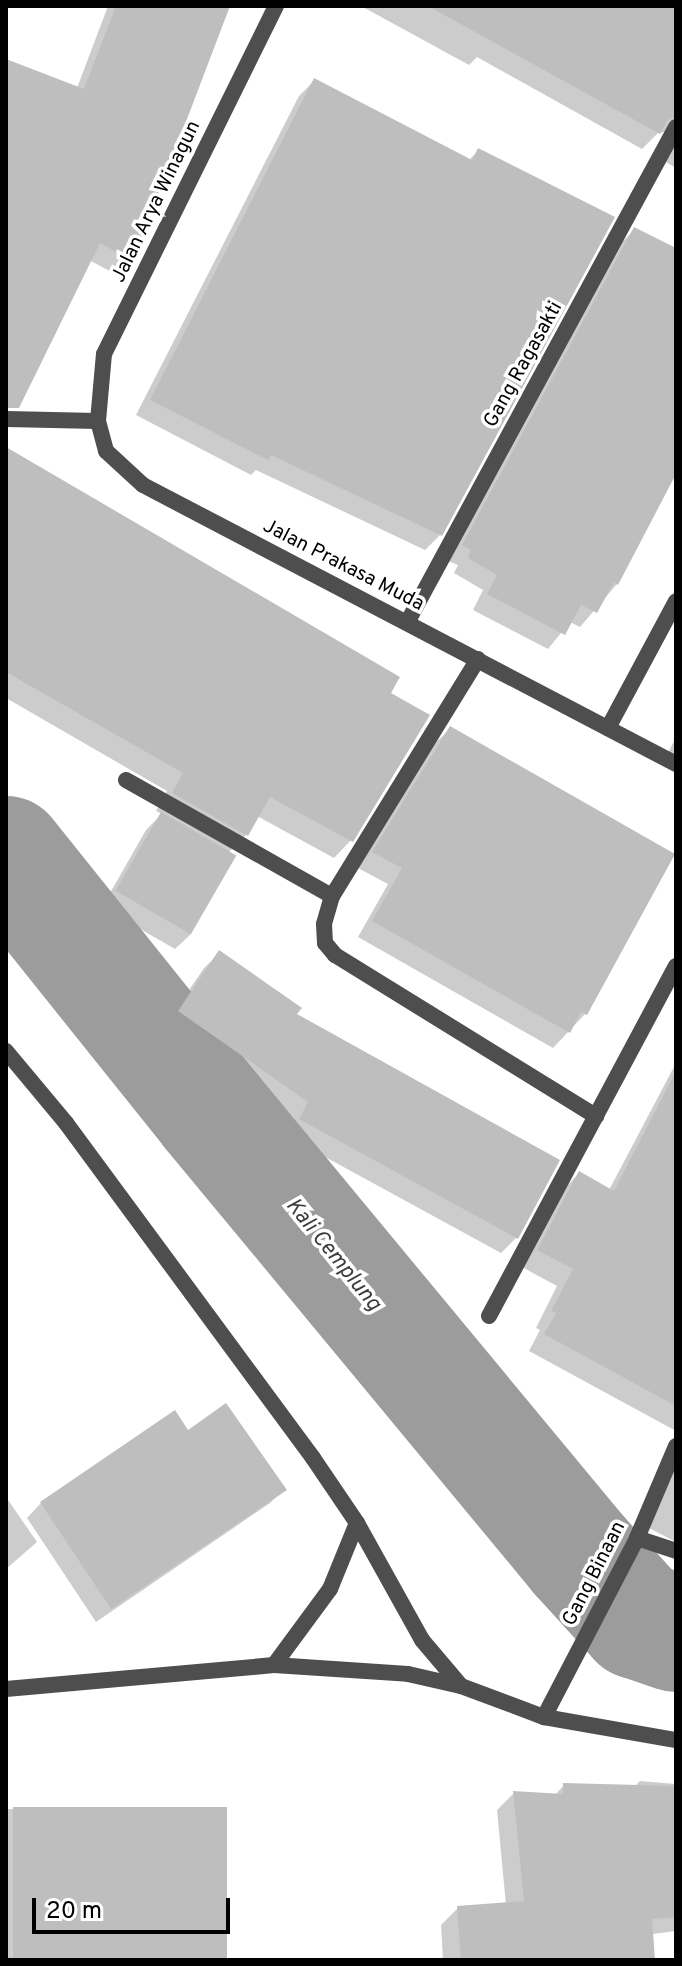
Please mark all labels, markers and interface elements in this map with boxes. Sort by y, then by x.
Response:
street label: Jalan Arya Winagun [107,117,207,287]
street label: Gang Ragasakti [480,298,568,432]
street label: Jalan Prakasa Muda [258,515,428,617]
water label: Kali Cemplung [280,1193,386,1317]
street label: Gang Binaan [558,1518,632,1630]
scale bar [36,1882,234,1932]
text: 20 m [46,1897,102,1927]

